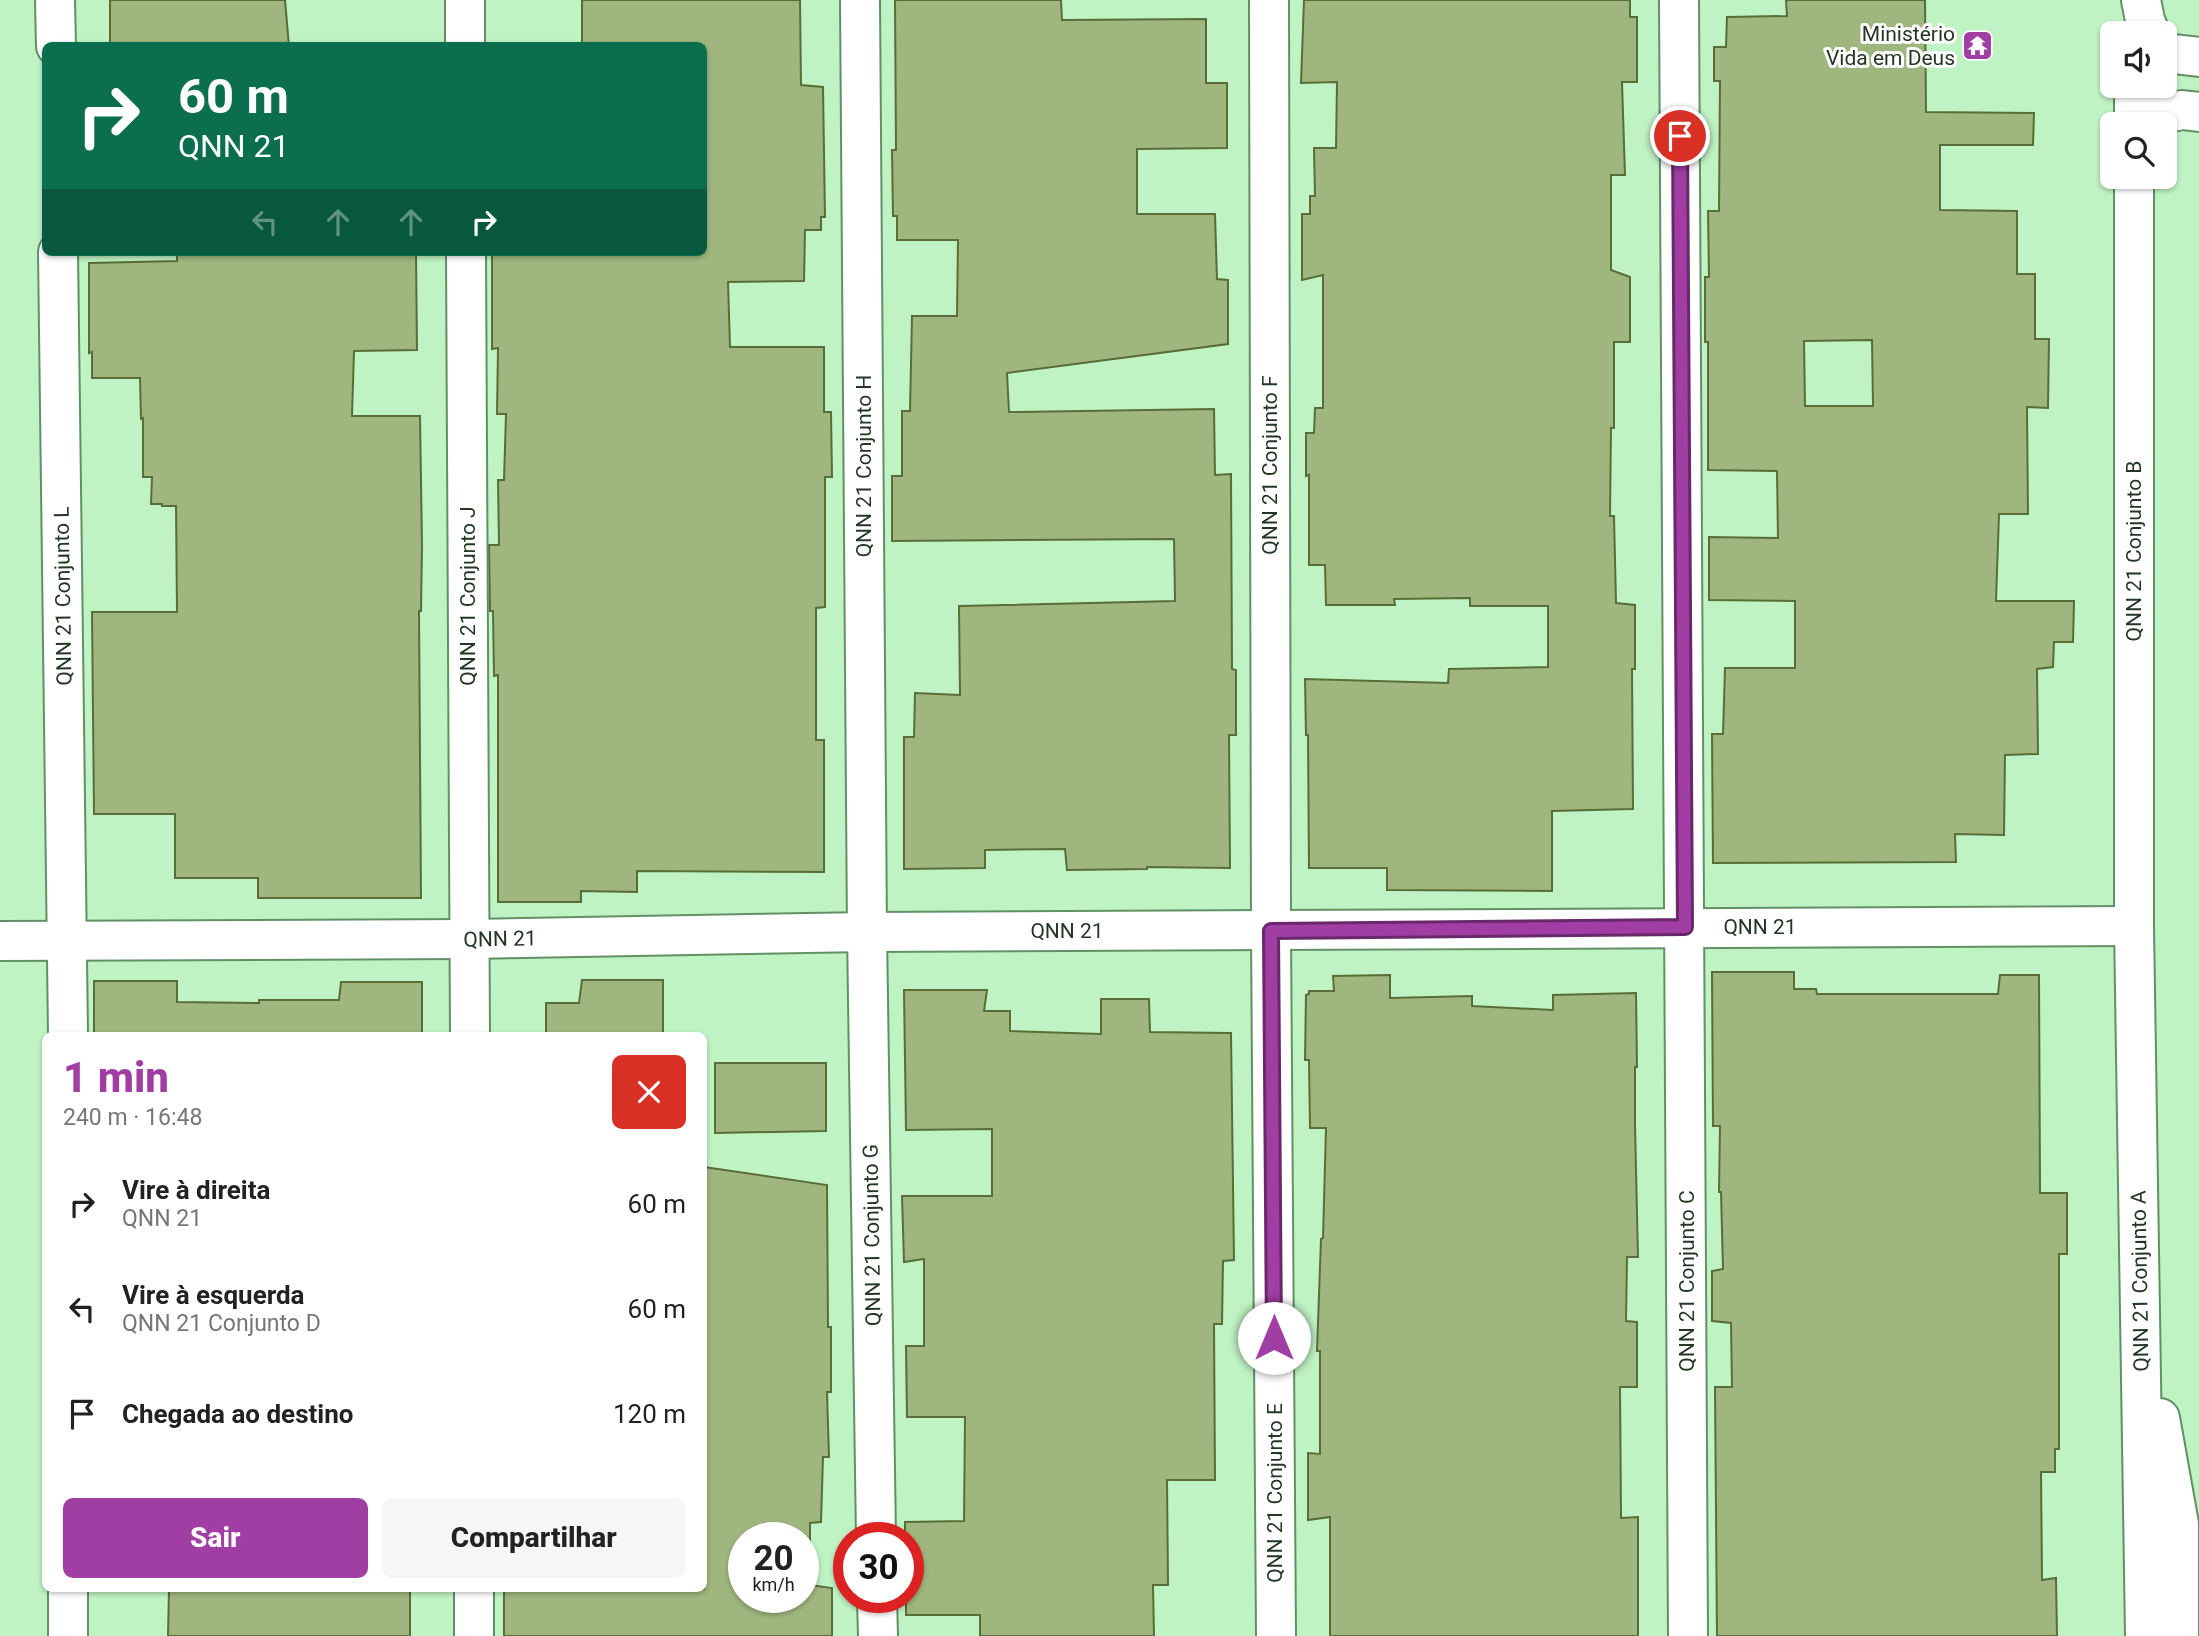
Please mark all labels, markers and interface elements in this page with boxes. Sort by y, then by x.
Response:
map controls [2100,21,2177,189]
button: sound [2100,21,2177,98]
place label: Ministério Vida em Deus [1826,22,1955,70]
temple icon: Ministério Vida em Deus [1961,29,1995,63]
text: 60 m [178,68,289,125]
icon: right [63,70,154,161]
pin [1650,106,1710,166]
button: search [2100,112,2177,189]
icon: arrive [1661,117,1699,155]
text: QNN 21 [178,127,290,165]
icon: left [246,203,284,241]
icon: ahead [319,203,357,241]
icon: ahead [392,203,430,241]
icon: right [465,203,503,241]
street label: QNN 21 Conjunto H [852,375,876,557]
street label: QNN 21 Conjunto F [1258,375,1282,555]
street label: QNN 21 Conjunto B [2122,461,2146,641]
street label: QNN 21 Conjunto L [49,506,77,686]
street label: QNN 21 Conjunto J [456,506,480,686]
street label: QNN 21 [1723,915,1797,939]
street label: QNN 21 [1030,919,1104,943]
street label: QNN 21 [463,926,537,952]
text: 1 min [63,1053,169,1102]
button: close [612,1055,686,1129]
text: 240 m · 16:48 [63,1104,202,1131]
street label: QNN 21 Conjunto G [858,1144,886,1326]
text: Vire à direita [122,1175,270,1205]
icon: right [63,1185,101,1223]
text: 60 m [628,1189,686,1219]
street label: QNN 21 Conjunto C [1675,1190,1699,1372]
street label: QNN 21 Conjunto A [2126,1190,2154,1372]
text: QNN 21 [122,1205,202,1232]
text: Vire à esquerda [122,1280,305,1310]
icon: left [63,1290,101,1328]
text: 60 m [628,1294,686,1324]
position arrow [1237,1301,1311,1375]
text: QNN 21 Conjunto D [122,1310,321,1337]
icon: arrive [63,1395,101,1433]
text: Chegada ao destino [122,1399,353,1429]
text: 120 m [613,1399,686,1429]
street label: QNN 21 Conjunto E [1263,1403,1287,1583]
button: Sair [63,1498,368,1578]
button: Compartilhar [382,1498,686,1578]
speed limit sign: 30 [833,1522,924,1613]
text: 20 [753,1538,794,1579]
text: km/h [752,1574,795,1595]

